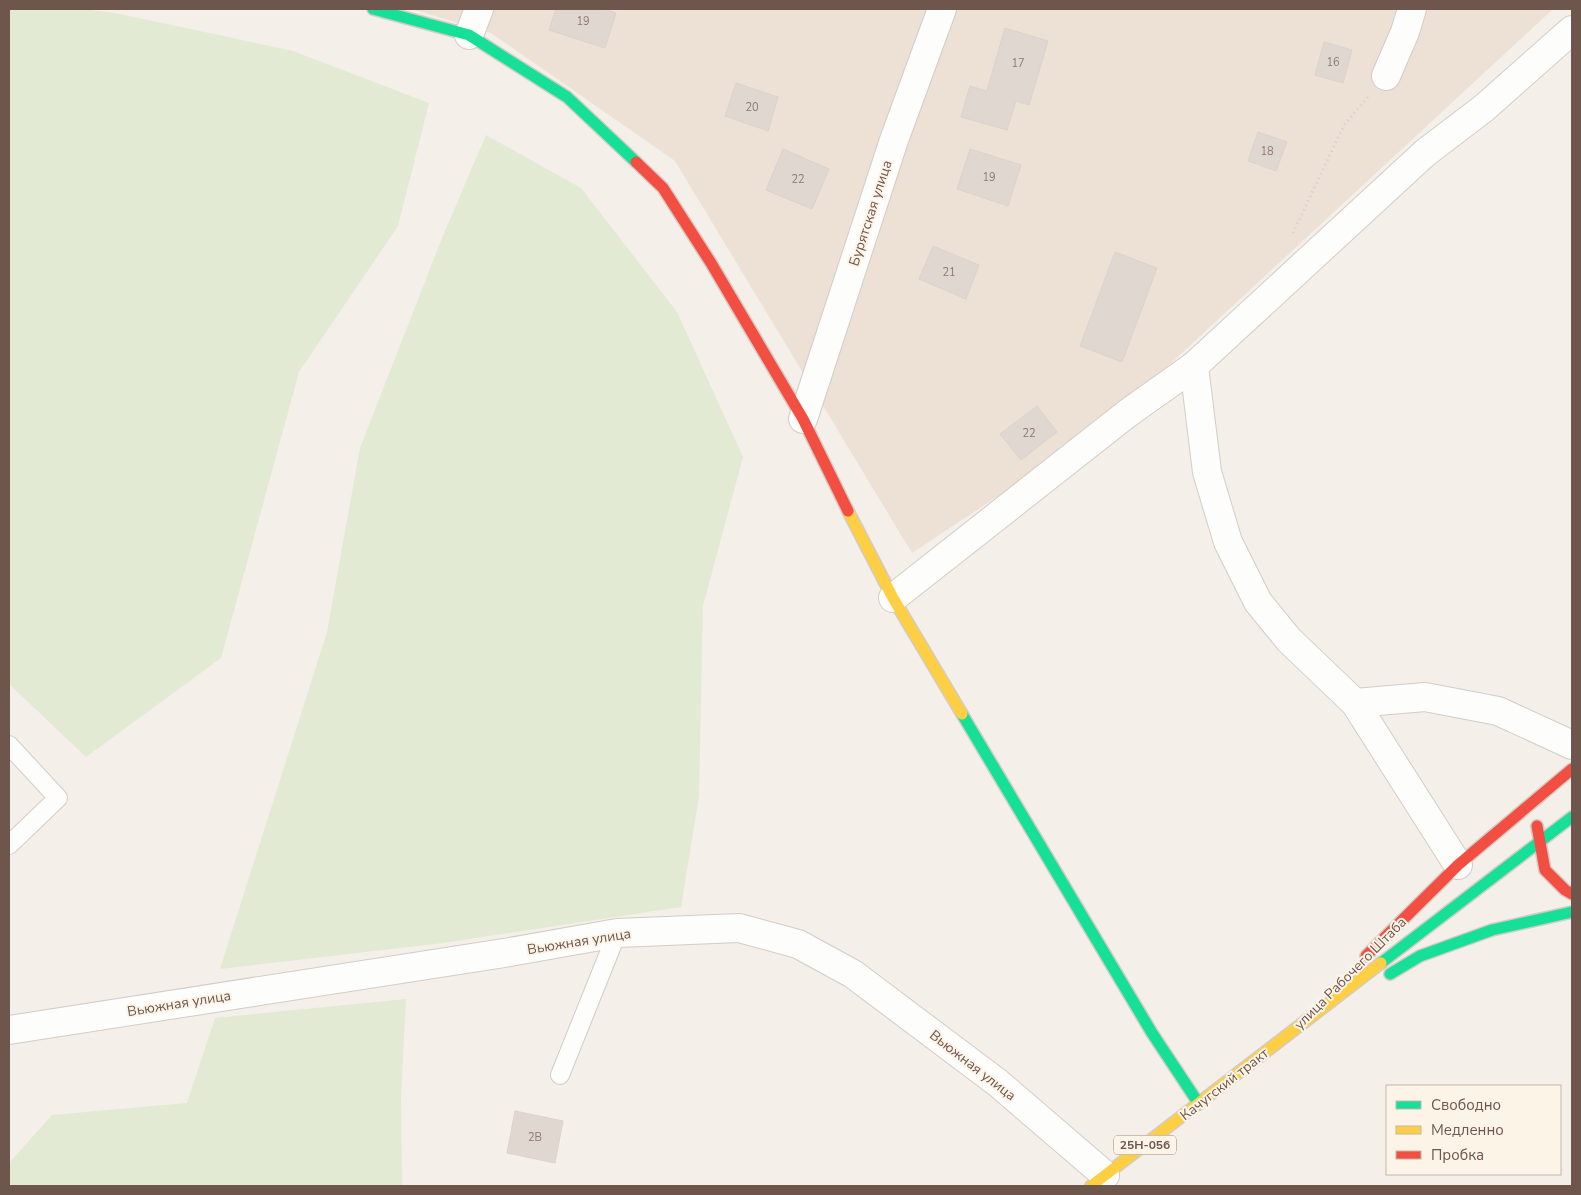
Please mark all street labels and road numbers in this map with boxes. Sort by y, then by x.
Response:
street label: Бурятская улица [844,158,897,269]
street label: улица Рабочего Штаба [1290,913,1411,1034]
street label: Вьюжная улица [526,924,632,959]
street label: Вьюжная улица [126,986,232,1021]
street label: Вьюжная улица [926,1026,1020,1105]
street label: Качугский тракт [1176,1043,1273,1125]
road number: 25Н-056 [1114,1136,1176,1154]

